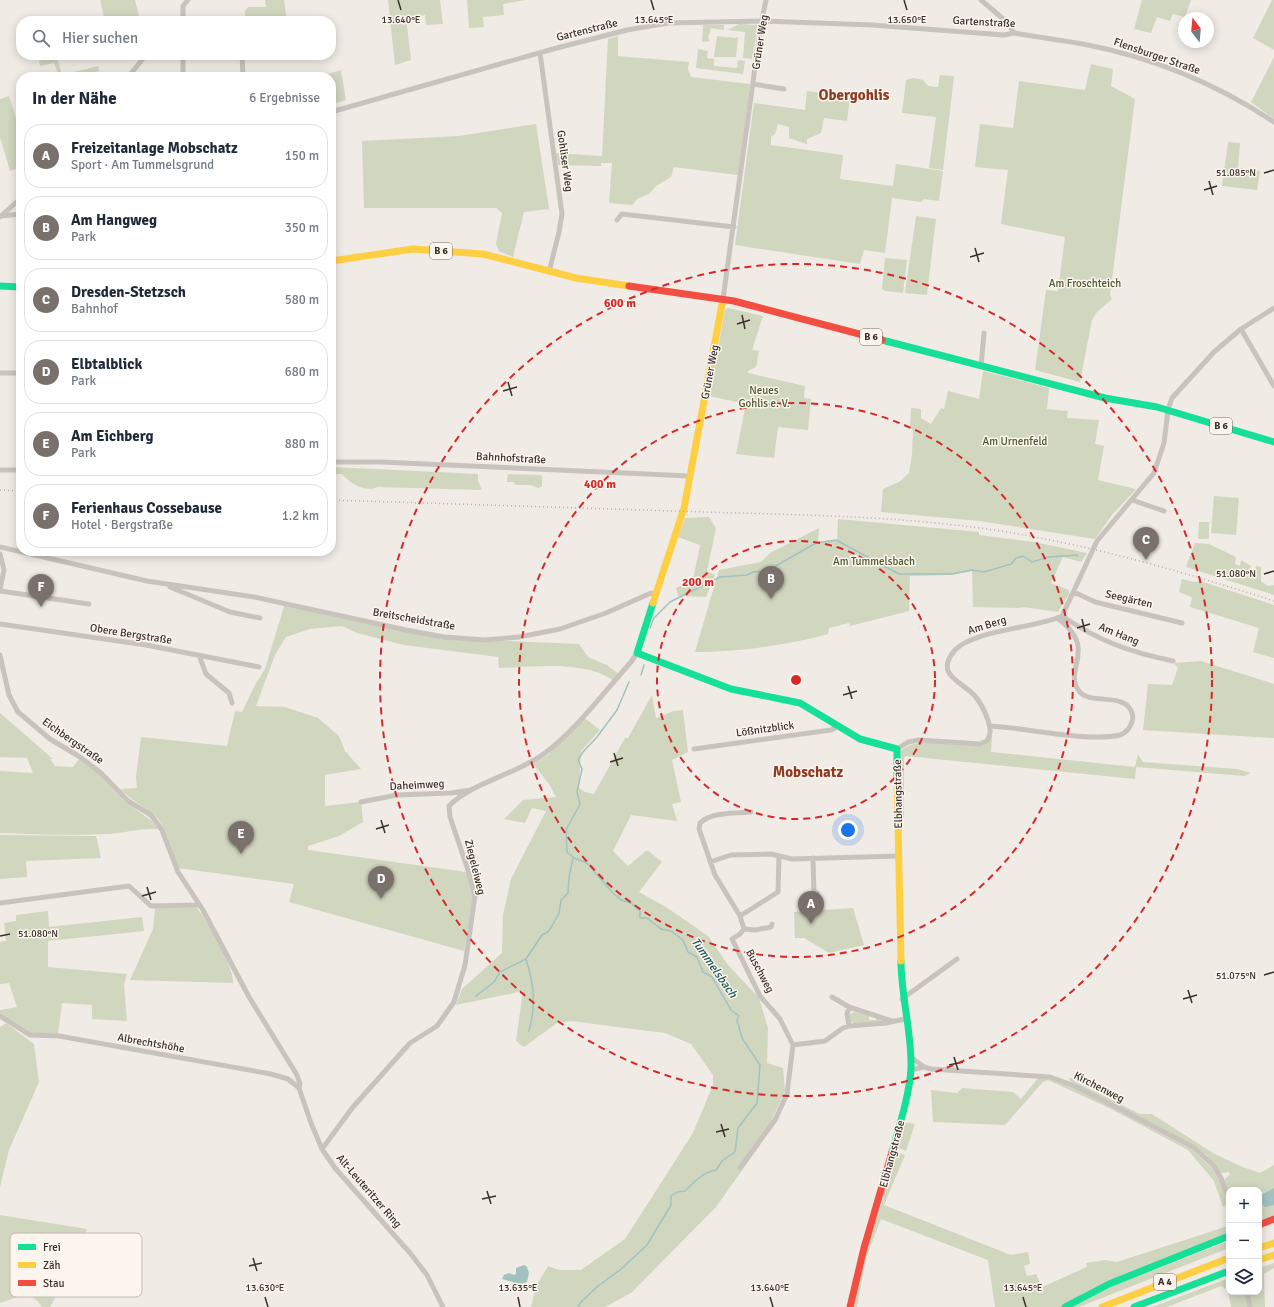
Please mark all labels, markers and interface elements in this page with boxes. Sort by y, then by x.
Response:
north arrow [1178,12,1214,48]
street label: Grüner Weg [749,13,771,70]
text: 13.640°E [382,14,421,26]
text: 13.645°E [635,14,674,26]
text: 13.650°E [888,14,927,26]
street label: Gartenstraße [952,14,1016,30]
search box [16,16,336,60]
street label: Gartenstraße [555,16,619,44]
icon: search [30,27,52,49]
text: Hier suchen [62,29,138,47]
street label: Flensburger Straße [1112,35,1202,77]
district label: Obergohlis [819,86,890,104]
text: In der Nähe [32,88,117,109]
text: 6 Ergebnisse [249,90,320,106]
street label: Gohliser Weg [554,129,576,193]
text: Freizeitanlage Mobschatz [71,139,238,157]
text: A [42,148,50,164]
text: 150 m [285,148,319,164]
text: Sport · Am Tummelsgrund [71,157,214,173]
text: 51.085°N [1216,167,1256,179]
text: Am Hangweg [71,211,157,229]
text: B [42,220,50,236]
text: 350 m [285,220,319,236]
text: Park [71,229,96,245]
road number: B 6 [430,243,452,259]
park label: Am Froschteich [1049,277,1121,290]
text: Dresden-Stetzsch [71,283,186,301]
text: C [42,292,50,308]
text: 580 m [285,292,319,308]
text: 600 m [604,296,636,311]
text: Bahnhof [71,301,118,317]
road number: B 6 [860,329,882,345]
street label: Grüner Weg [698,343,722,400]
text: Elbtalblick [71,355,142,373]
text: D [42,364,50,380]
text: 680 m [285,364,319,380]
text: Park [71,373,96,389]
park label: Neues Gohlis e. V. [738,384,790,410]
road number: B 6 [1210,418,1232,434]
text: Am Eichberg [71,427,154,445]
park label: Am Urnenfeld [983,435,1048,448]
text: E [42,436,50,452]
text: 880 m [285,436,319,452]
text: Park [71,445,96,461]
street label: Bahnhofstraße [476,450,546,466]
text: 400 m [584,477,616,492]
text: Ferienhaus Cossebause [71,499,222,517]
text: F [43,508,49,524]
text: 1.2 km [282,508,319,524]
text: Hotel · Bergstraße [71,517,173,533]
pin: C [1133,527,1159,560]
park label: Am Tummelsbach [833,555,915,568]
pin: B [758,566,784,599]
text: 51.080°N [1216,568,1256,580]
pin: F [28,574,54,607]
text: 200 m [682,575,714,590]
street label: Seegärten [1104,587,1154,611]
street label: Breitscheidstraße [372,605,456,633]
street label: Am Berg [966,613,1008,637]
street label: Am Hang [1097,620,1141,648]
street label: Obere Bergstraße [89,621,173,647]
centre of rings [789,673,803,687]
street label: Eichbergstraße [40,715,106,767]
street label: Lößnitzblick [735,718,795,740]
street label: Elbhangstraße [891,759,905,829]
district label: Mobschatz [773,763,843,781]
street label: Daheimweg [389,777,445,793]
your location [838,820,858,840]
pin: E [228,821,254,854]
street label: Ziegeleiweg [462,838,488,896]
pin: D [368,866,394,899]
pin: A [798,891,824,924]
text: 51.080°N [18,928,58,940]
water label: Tummelsbach [688,935,740,1001]
street label: Buschweg [743,947,777,995]
text: 51.075°N [1216,970,1256,982]
street label: Albrechtshöhe [116,1031,186,1055]
street label: Kirchenweg [1072,1069,1127,1105]
street label: Elbhangstraße [877,1119,907,1189]
street label: Alt-Leuteritzer Ring [334,1152,405,1230]
map controls [1226,1187,1262,1295]
button: + [1226,1187,1262,1223]
button: − [1226,1223,1262,1259]
legend [10,1233,142,1297]
text: Frei [43,1241,61,1254]
text: Zäh [43,1259,61,1272]
button: layers [1226,1259,1262,1295]
road number: A 4 [1154,1274,1176,1290]
text: Stau [43,1277,65,1290]
text: 13.630°E [246,1282,285,1294]
text: 13.635°E [499,1282,538,1294]
text: 13.640°E [751,1282,790,1294]
text: 13.645°E [1004,1282,1043,1294]

